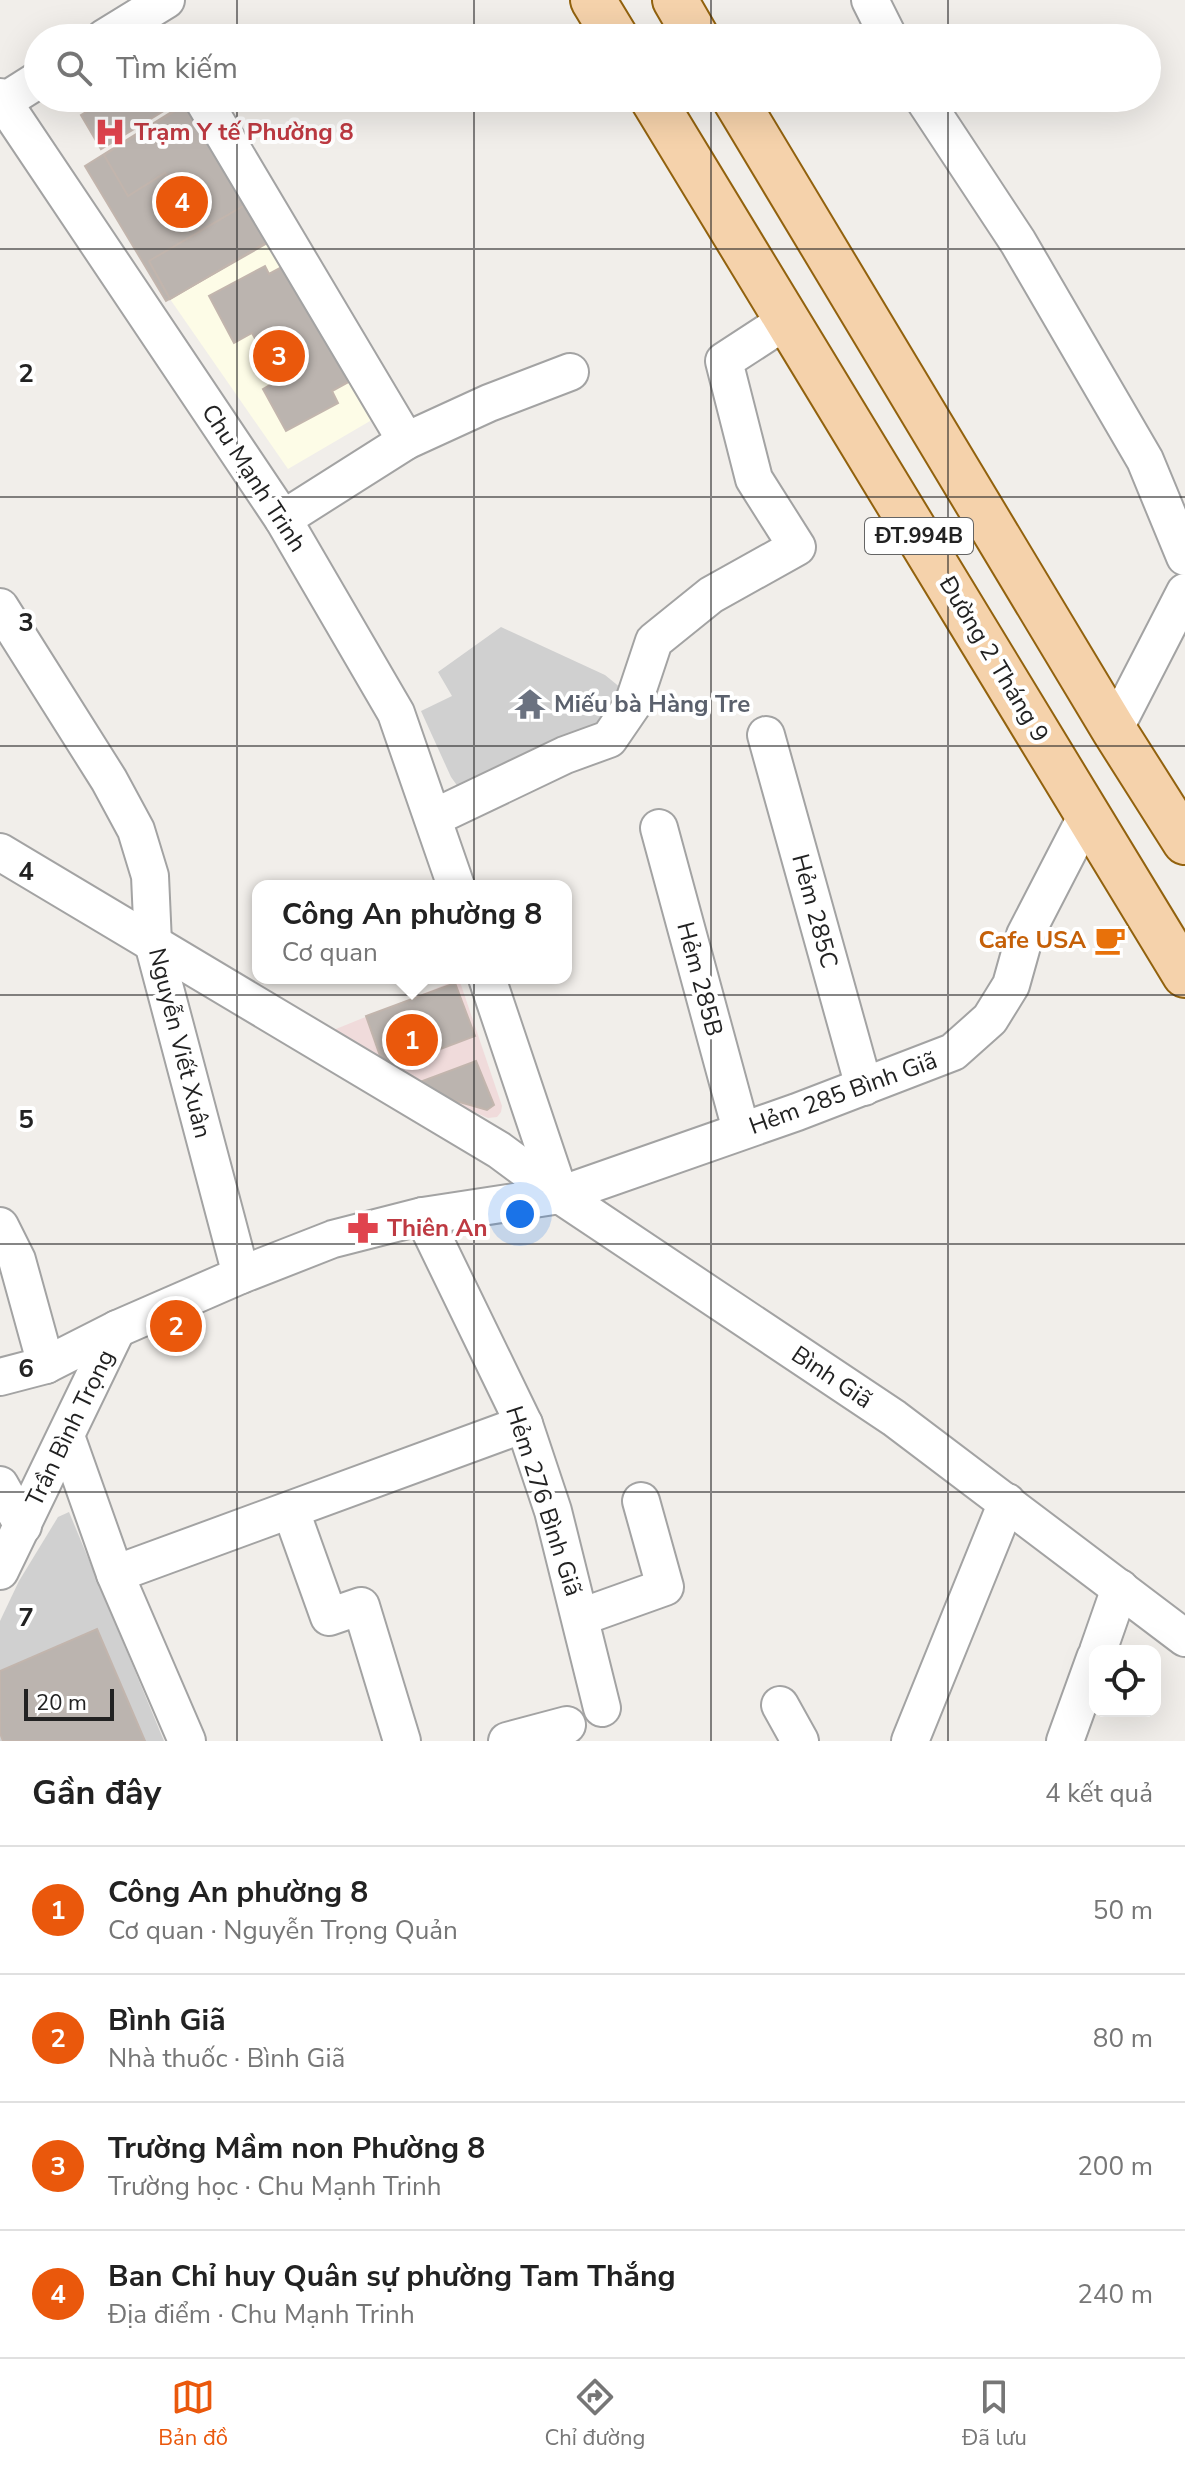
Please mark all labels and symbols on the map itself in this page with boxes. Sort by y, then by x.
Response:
hospital icon: Trạm Y tế Phường 8 [93,115,127,149]
place label: Trạm Y tế Phường 8 [134,116,354,148]
pin: 4 [156,172,208,232]
pin: 3 [253,326,305,386]
text: 2 [18,356,34,391]
street label: Chu Mạnh Trinh [194,398,314,558]
road number: ĐT.994B [865,518,973,554]
street label: Đường 2 Tháng 9 [931,569,1056,748]
text: 3 [18,605,34,640]
temple icon: Miếu bà Hàng Tre [513,687,547,721]
place label: Miếu bà Hàng Tre [554,688,750,720]
street label: Hẻm 285C [784,850,846,972]
text: 4 [18,854,34,889]
street label: Hẻm 285B [669,918,731,1040]
cafe icon: Cafe USA [1093,923,1127,957]
place label: Cafe USA [979,924,1086,956]
street label: Nguyễn Viết Xuân [141,945,219,1141]
pin: 1 [386,1010,438,1070]
street label: Hẻm 285 Bình Giã [744,1044,942,1142]
text: 5 [18,1102,34,1137]
your location [500,1194,540,1234]
pharmacy icon: Thiên An [346,1211,380,1245]
place label: Thiên An [387,1212,488,1244]
pin: 2 [150,1296,202,1356]
street label: Bình Giã [785,1338,879,1416]
street label: Trần Bình Trọng [18,1344,122,1512]
text: 6 [18,1351,34,1386]
street label: Hẻm 276 Bình Giã [498,1402,590,1600]
text: 7 [18,1600,34,1635]
scale bar [24,1685,114,1721]

